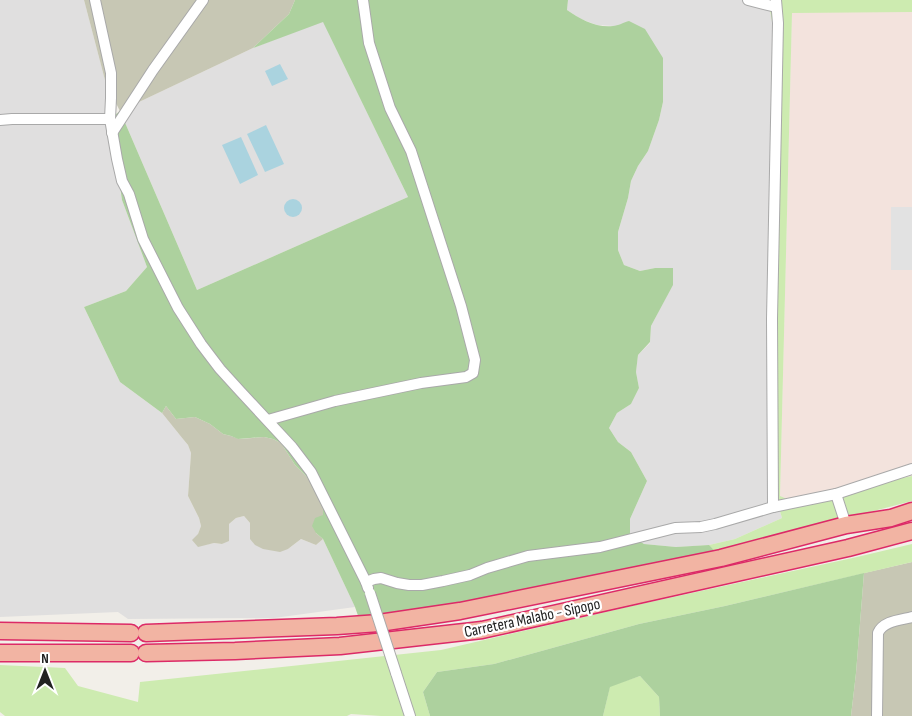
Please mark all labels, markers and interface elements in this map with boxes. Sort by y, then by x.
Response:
street label: Carretera Malabo - Sipopo [463,595,602,642]
north arrow [20,646,70,696]
text: N [41,650,49,667]

